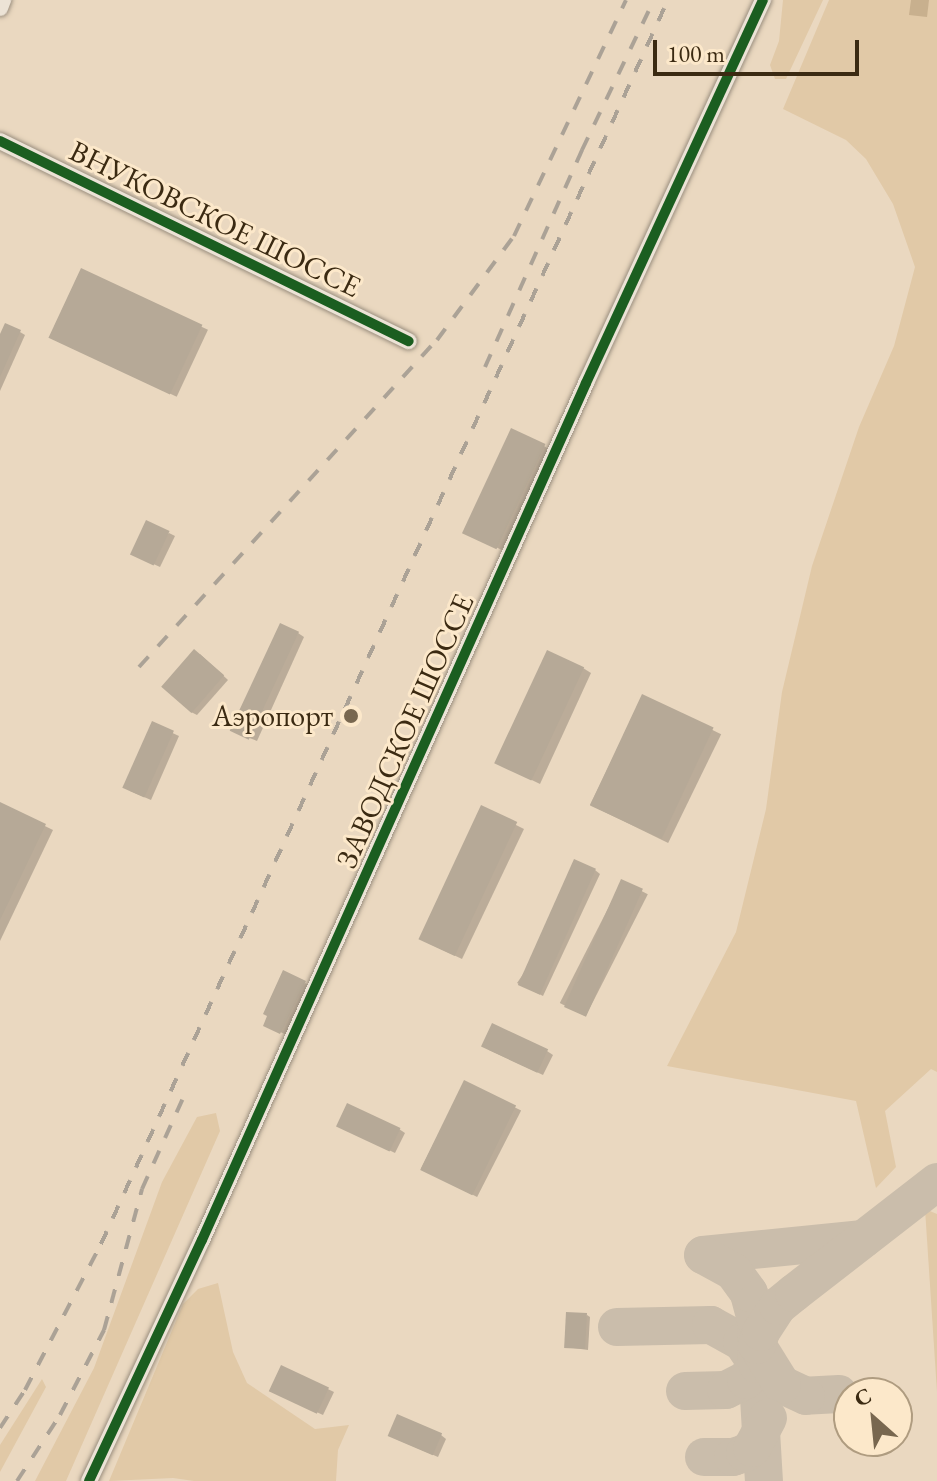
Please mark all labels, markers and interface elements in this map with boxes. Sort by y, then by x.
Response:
scale bar [657,24,863,74]
text: 100 m [667,38,725,69]
street label: ВНУКОВСКОЕ ШОССЕ [64,133,366,305]
street label: ЗАВОДСКОЕ ШОССЕ [328,588,482,874]
place label: Аэропорт [212,698,333,734]
marker: Аэропорт [340,705,362,727]
north arrow [833,1377,913,1457]
text: С [849,1380,876,1413]

